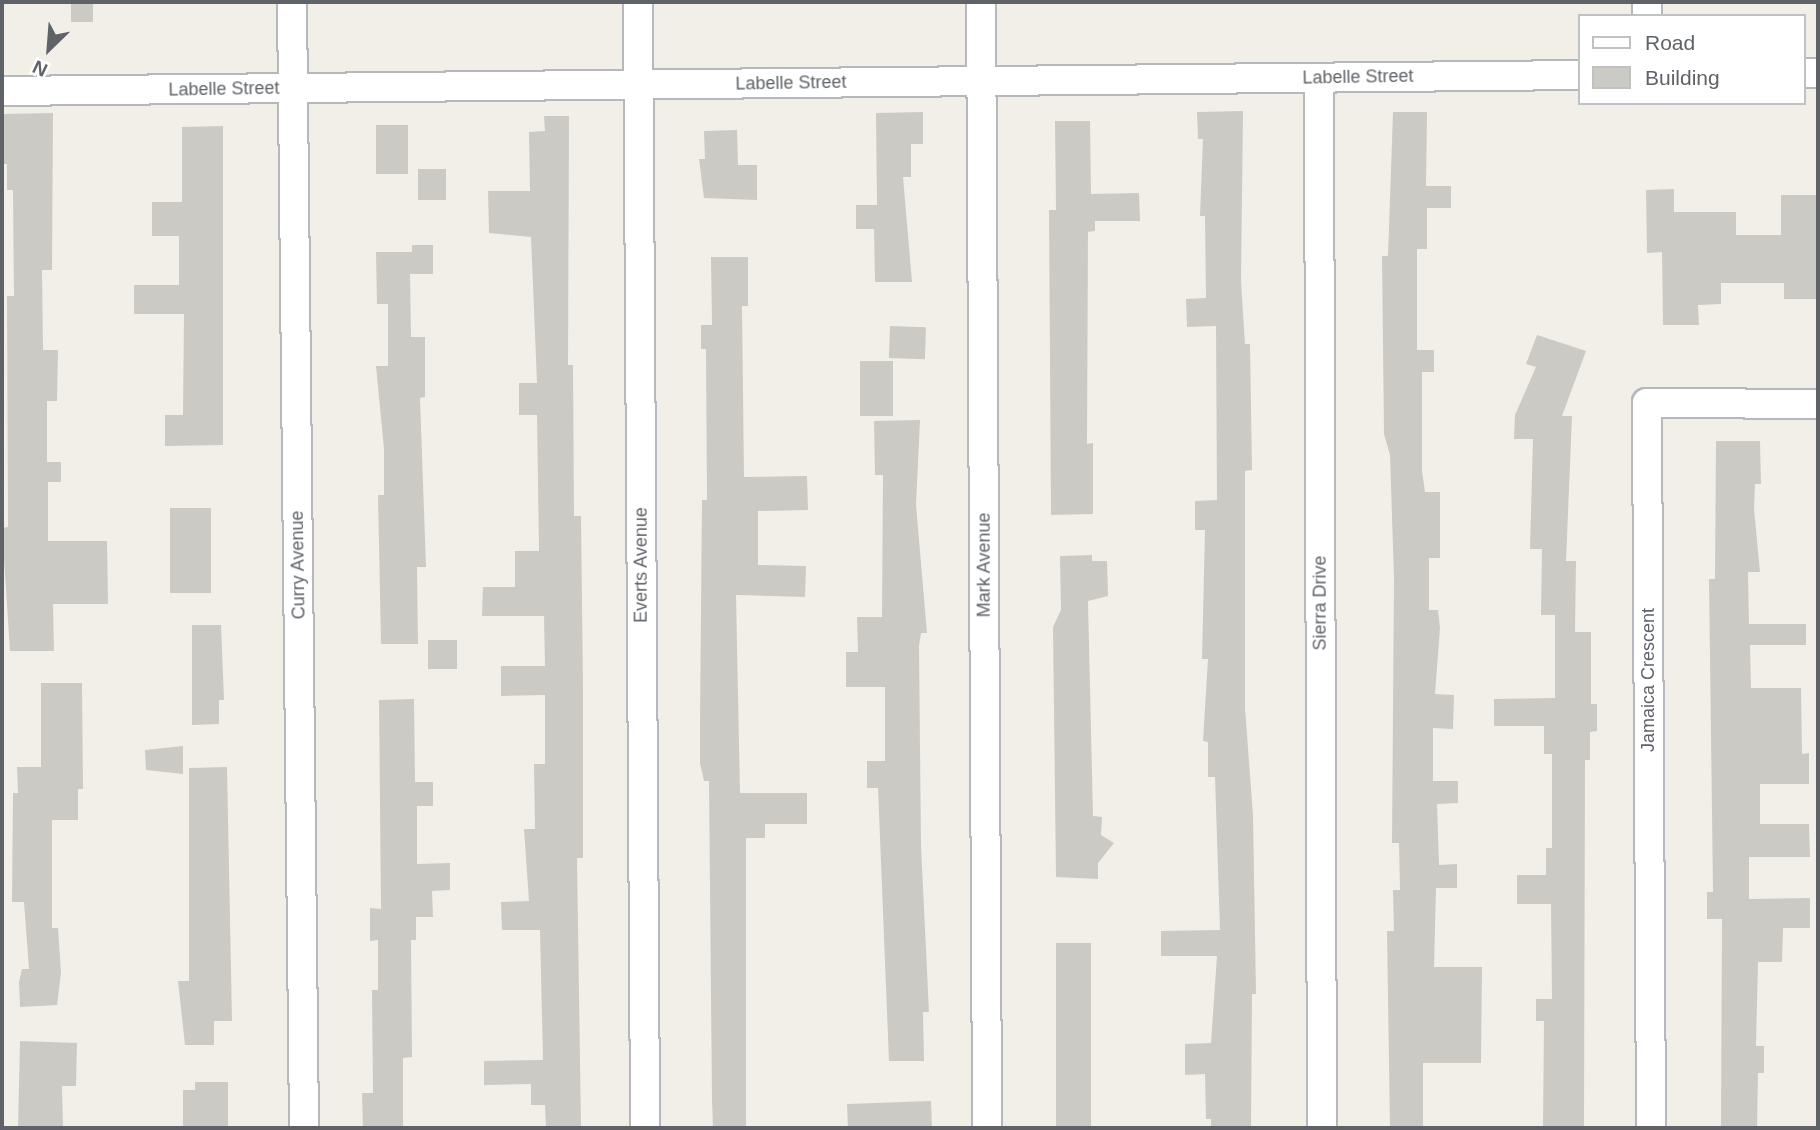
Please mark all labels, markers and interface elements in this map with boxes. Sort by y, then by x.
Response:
north arrow [14,14,84,84]
legend [1578,14,1806,105]
text: Road [1645,31,1695,54]
text: N [29,56,51,81]
street label: Labelle Street [1302,65,1414,89]
text: Building [1645,66,1720,89]
street label: Labelle Street [735,71,847,95]
street label: Labelle Street [168,77,280,101]
street label: Everts Avenue [630,507,652,623]
street label: Curry Avenue [286,510,310,620]
street label: Mark Avenue [973,512,995,618]
street label: Sierra Drive [1309,555,1331,651]
street label: Jamaica Crescent [1637,608,1659,752]

